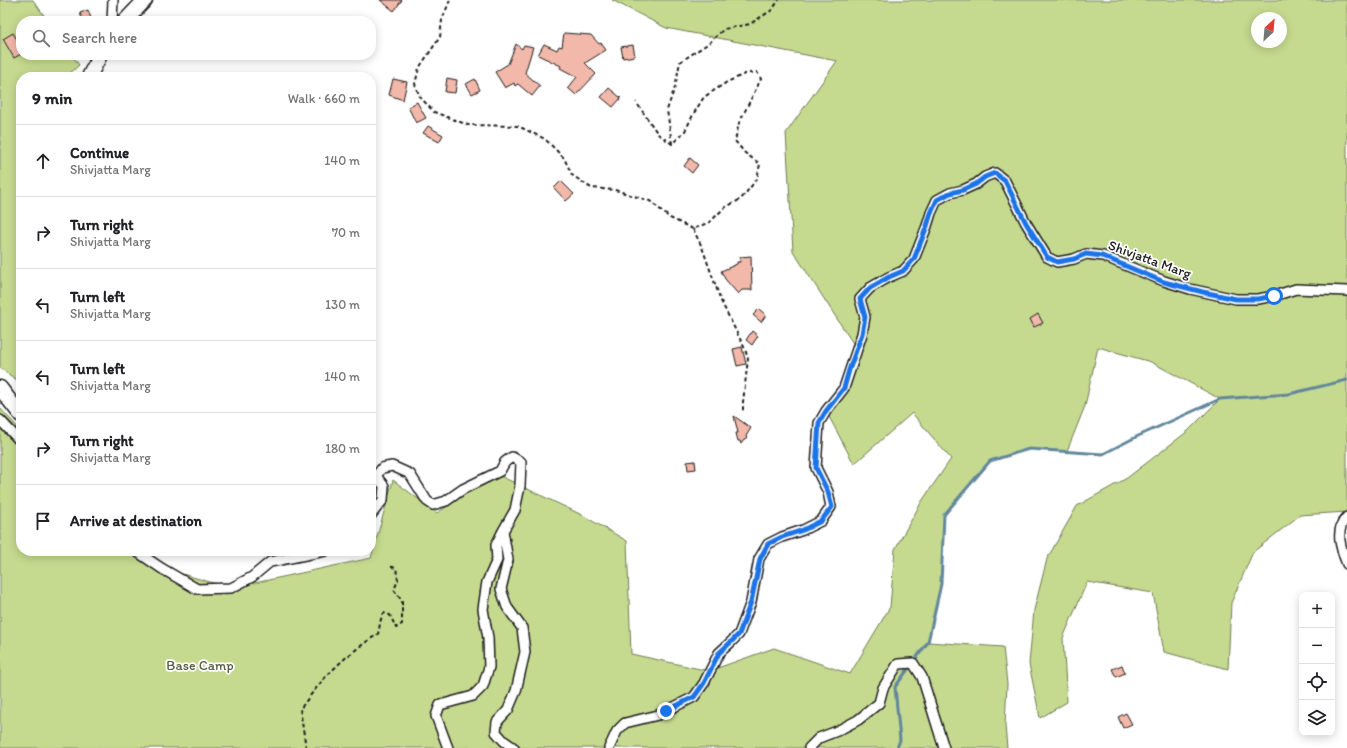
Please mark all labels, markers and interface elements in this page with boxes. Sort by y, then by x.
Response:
north arrow [1251,12,1287,48]
search box [16,16,376,60]
icon: search [30,27,52,49]
text: Search here [62,29,137,47]
text: 9 min [32,88,72,108]
text: Walk · 660 m [288,91,360,106]
text: Continue [70,144,129,162]
icon: ahead [32,150,54,172]
text: 140 m [324,153,360,168]
text: Shivjatta Marg [70,162,151,177]
text: Turn right [70,216,134,234]
icon: right [32,222,54,244]
text: 70 m [332,225,360,240]
text: Shivjatta Marg [70,234,151,249]
street label: Shivjatta Marg [1106,237,1195,283]
route start [1265,287,1283,305]
text: Turn left [70,288,125,306]
icon: left [32,294,54,316]
text: 130 m [325,297,360,312]
text: Shivjatta Marg [70,306,151,321]
text: Turn left [70,360,125,378]
icon: left [32,366,54,388]
text: 140 m [324,369,360,384]
text: Shivjatta Marg [70,378,151,393]
text: Turn right [70,432,134,450]
icon: right [32,438,54,460]
text: 180 m [325,441,360,456]
text: Shivjatta Marg [70,450,151,465]
icon: arrive [32,510,54,532]
text: Arrive at destination [70,512,202,530]
map controls [1299,592,1335,736]
button: + [1299,592,1335,628]
button: − [1299,628,1335,664]
park label: Base Camp [166,657,234,674]
button: locate [1299,664,1335,700]
button: layers [1299,700,1335,736]
route end [657,702,675,720]

